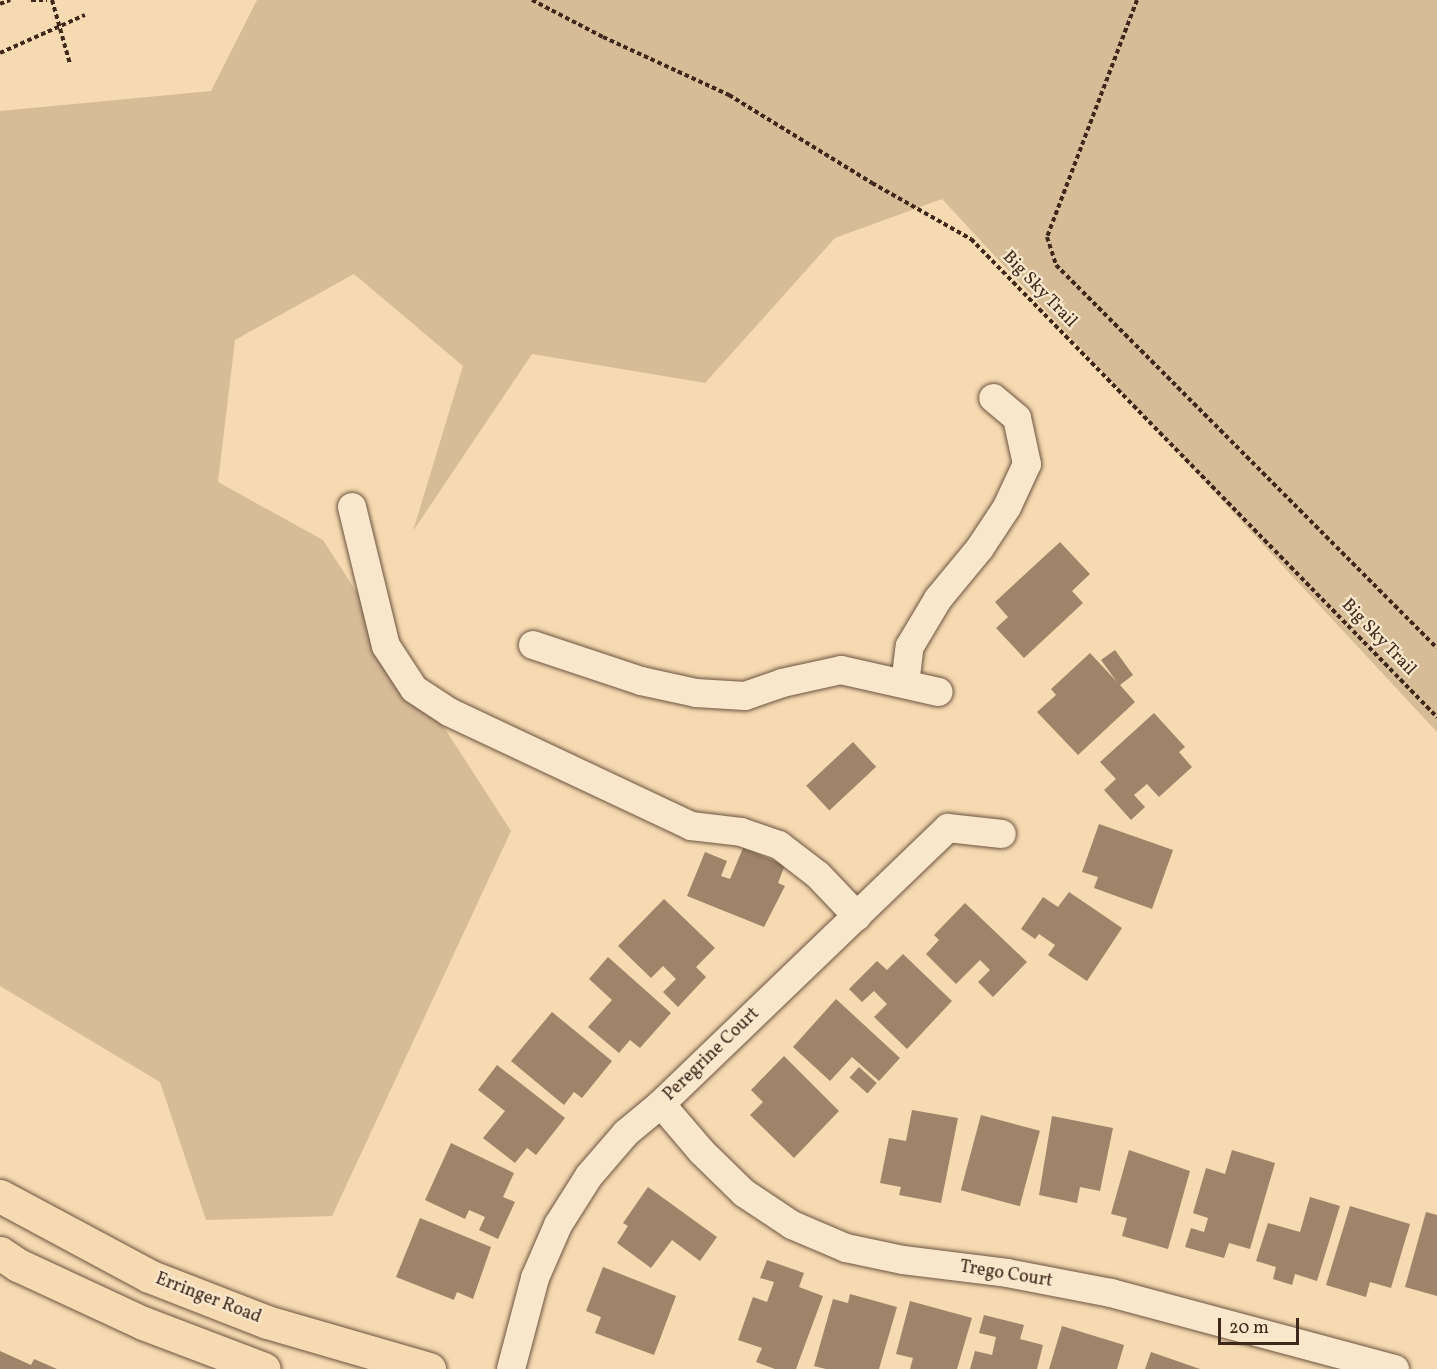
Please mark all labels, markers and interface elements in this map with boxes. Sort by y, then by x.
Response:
street label: Big Sky Trail [997,247,1081,333]
street label: Big Sky Trail [1336,595,1420,681]
street label: Peregrine Court [660,1004,764,1106]
street label: Trego Court [958,1257,1054,1293]
street label: Erringer Road [152,1269,264,1329]
scale bar [1221,1306,1302,1344]
text: 20 m [1229,1316,1269,1341]

